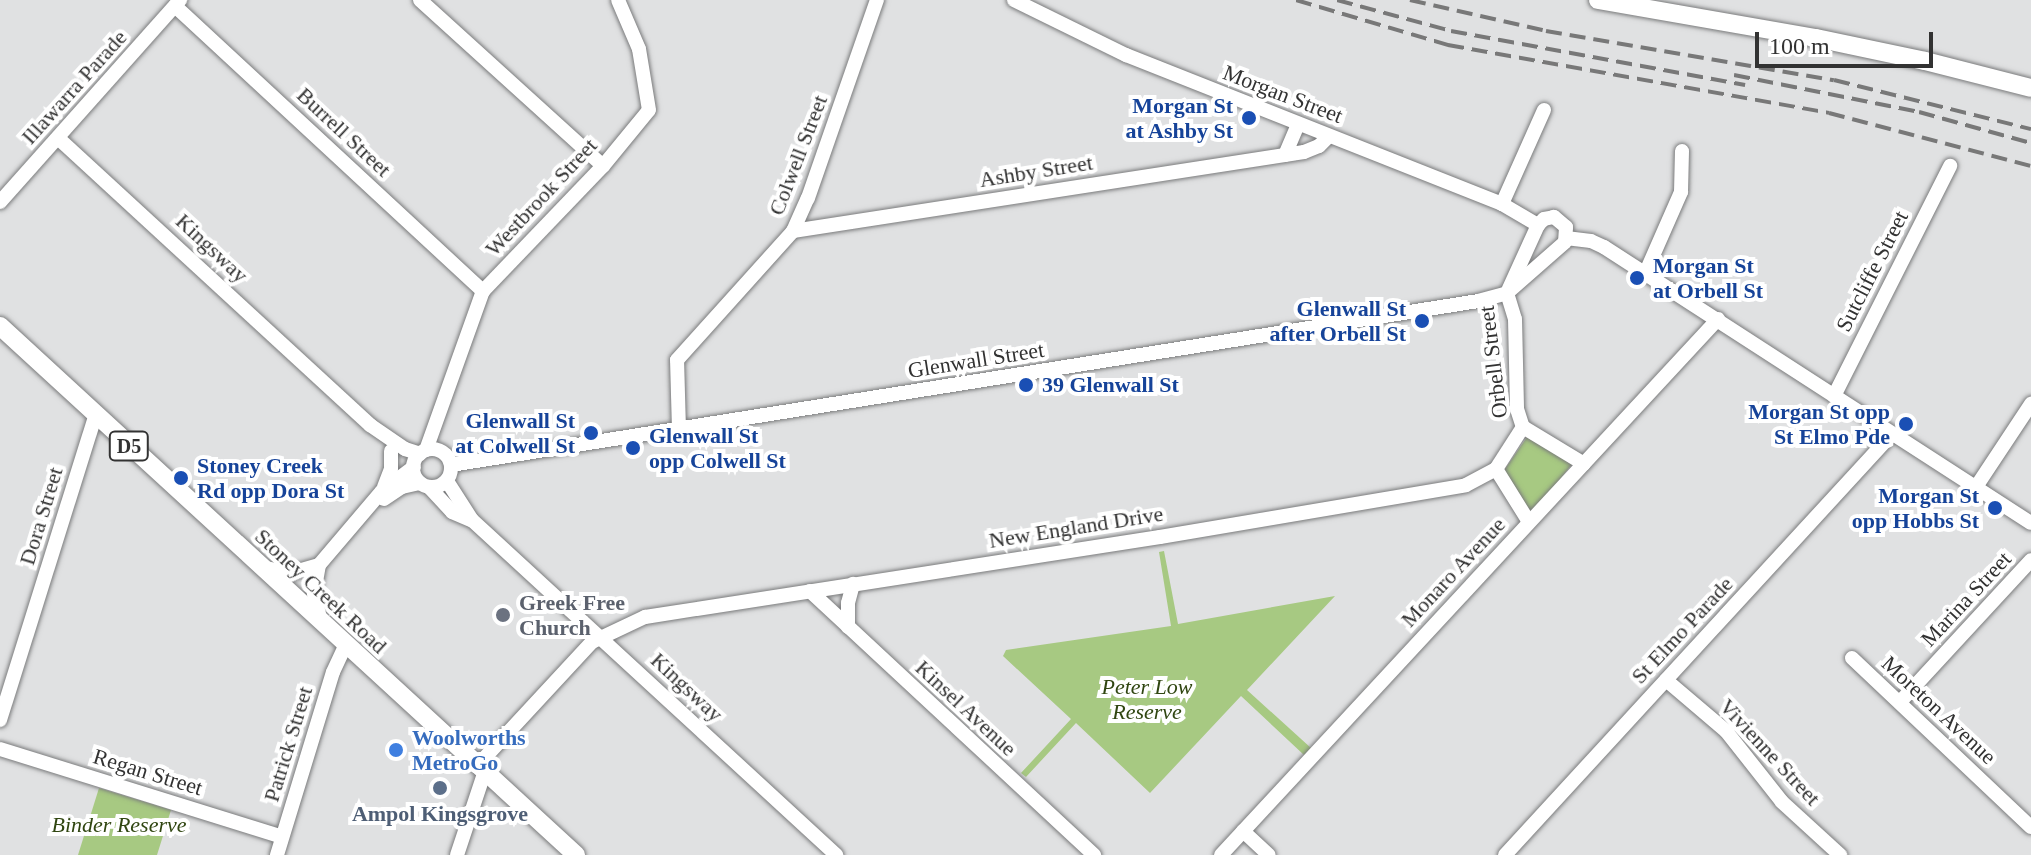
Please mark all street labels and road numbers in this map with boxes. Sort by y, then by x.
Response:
street label: Illawarra Parade [16,24,132,150]
street label: Morgan Street [1219,59,1347,129]
street label: Burrell Street [291,82,397,182]
street label: Colwell Street [763,91,833,219]
street label: Westbrook Street [480,133,602,261]
street label: Ashby Street [978,149,1094,193]
street label: Sutcliffe Street [1830,206,1914,336]
street label: Kingsway [170,208,254,288]
street label: Orbell Street [1473,304,1513,420]
street label: Glenwall Street [906,336,1046,384]
road number: D5 [107,430,151,462]
street label: Dora Street [14,464,68,568]
street label: New England Drive [987,500,1165,554]
street label: Monaro Avenue [1395,511,1511,633]
street label: Stoney Creek Road [249,523,393,659]
street label: Marina Street [1915,546,2017,652]
street label: St Elmo Parade [1626,571,1738,689]
street label: Kingsway [645,647,729,727]
street label: Moreton Avenue [1876,650,2002,770]
street label: Kinsel Avenue [910,654,1022,762]
street label: Patrick Street [258,683,318,805]
street label: Vivienne Street [1714,693,1826,811]
street label: Regan Street [90,743,206,801]

